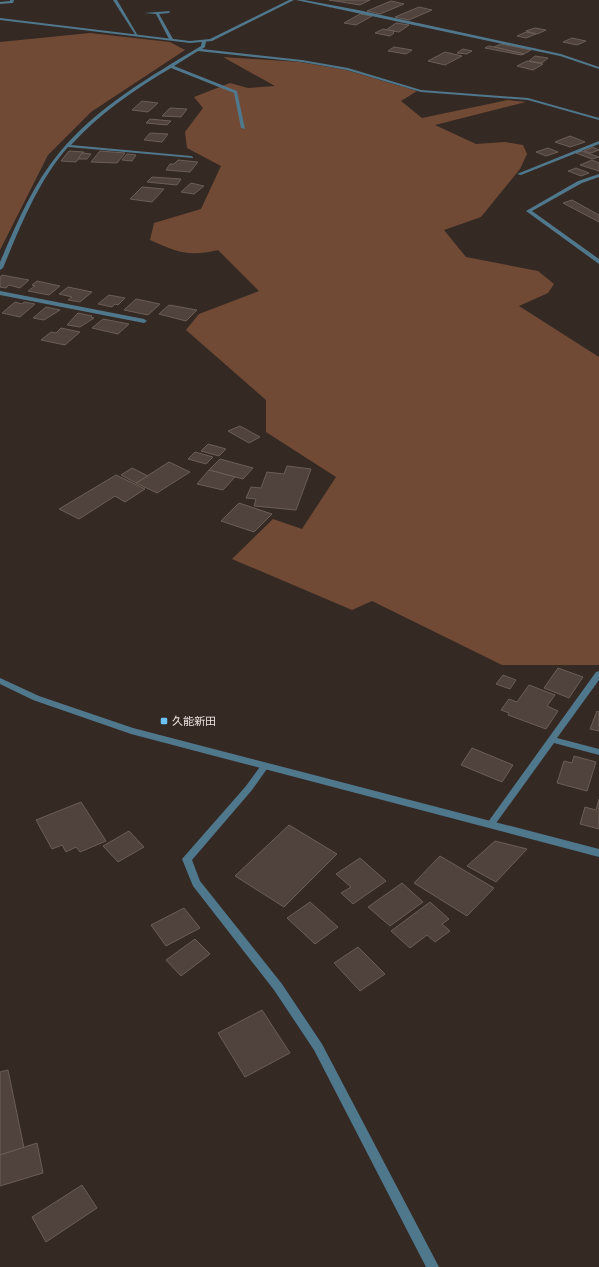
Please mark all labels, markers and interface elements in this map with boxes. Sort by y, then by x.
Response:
place label: 久能新田 [172,715,216,727]
marker: 久能新田 [159,716,169,726]

